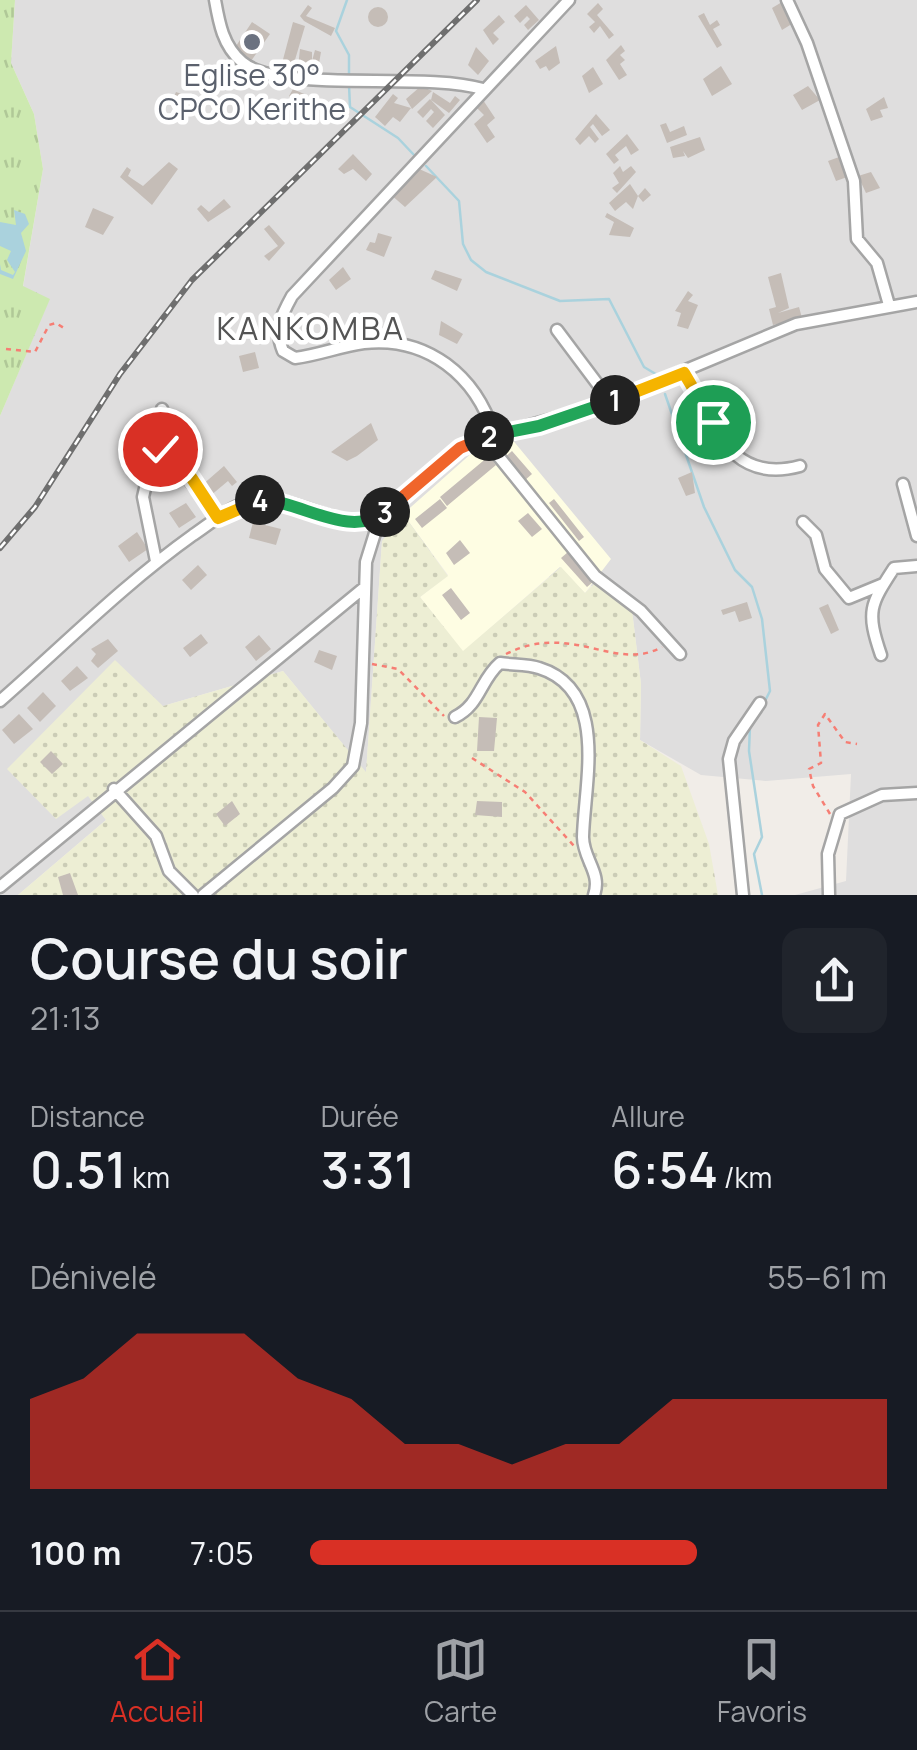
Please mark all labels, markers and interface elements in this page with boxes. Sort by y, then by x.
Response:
marker: Eglise 30° CPCO Kerithe [241,31,263,53]
place label: Eglise 30° CPCO Kerithe [158,54,346,129]
district label: KANKOMBA [216,306,406,350]
pin: 1 [590,375,640,425]
pin [671,380,756,465]
text: 1 [609,381,621,419]
icon: arrive [686,395,741,450]
pin [118,407,203,492]
pin: 2 [464,411,514,461]
text: 2 [481,417,497,455]
icon: check [133,422,188,477]
pin: 4 [235,475,285,525]
text: 4 [251,481,269,519]
pin: 3 [360,487,410,537]
text: 3 [377,493,393,531]
text: Course du soir [30,920,408,996]
button: share [782,928,887,1033]
text: 21:13 [30,996,100,1040]
text: Distance [30,1097,145,1135]
text: Durée [321,1097,399,1135]
text: Allure [611,1097,685,1135]
text: 0.51 [30,1135,127,1203]
text: 3:31 [321,1135,415,1203]
text: 6:54 [611,1135,718,1203]
text: km [127,1158,170,1196]
text: /km [718,1158,772,1196]
text: Dénivelé [30,1255,157,1299]
text: 55–61 m [767,1255,887,1299]
text: 100 m [30,1531,121,1575]
text: 7:05 [190,1531,254,1575]
tab: Accueil [110,1632,204,1730]
tab: Carte [424,1632,497,1730]
tab: Favoris [717,1632,807,1730]

